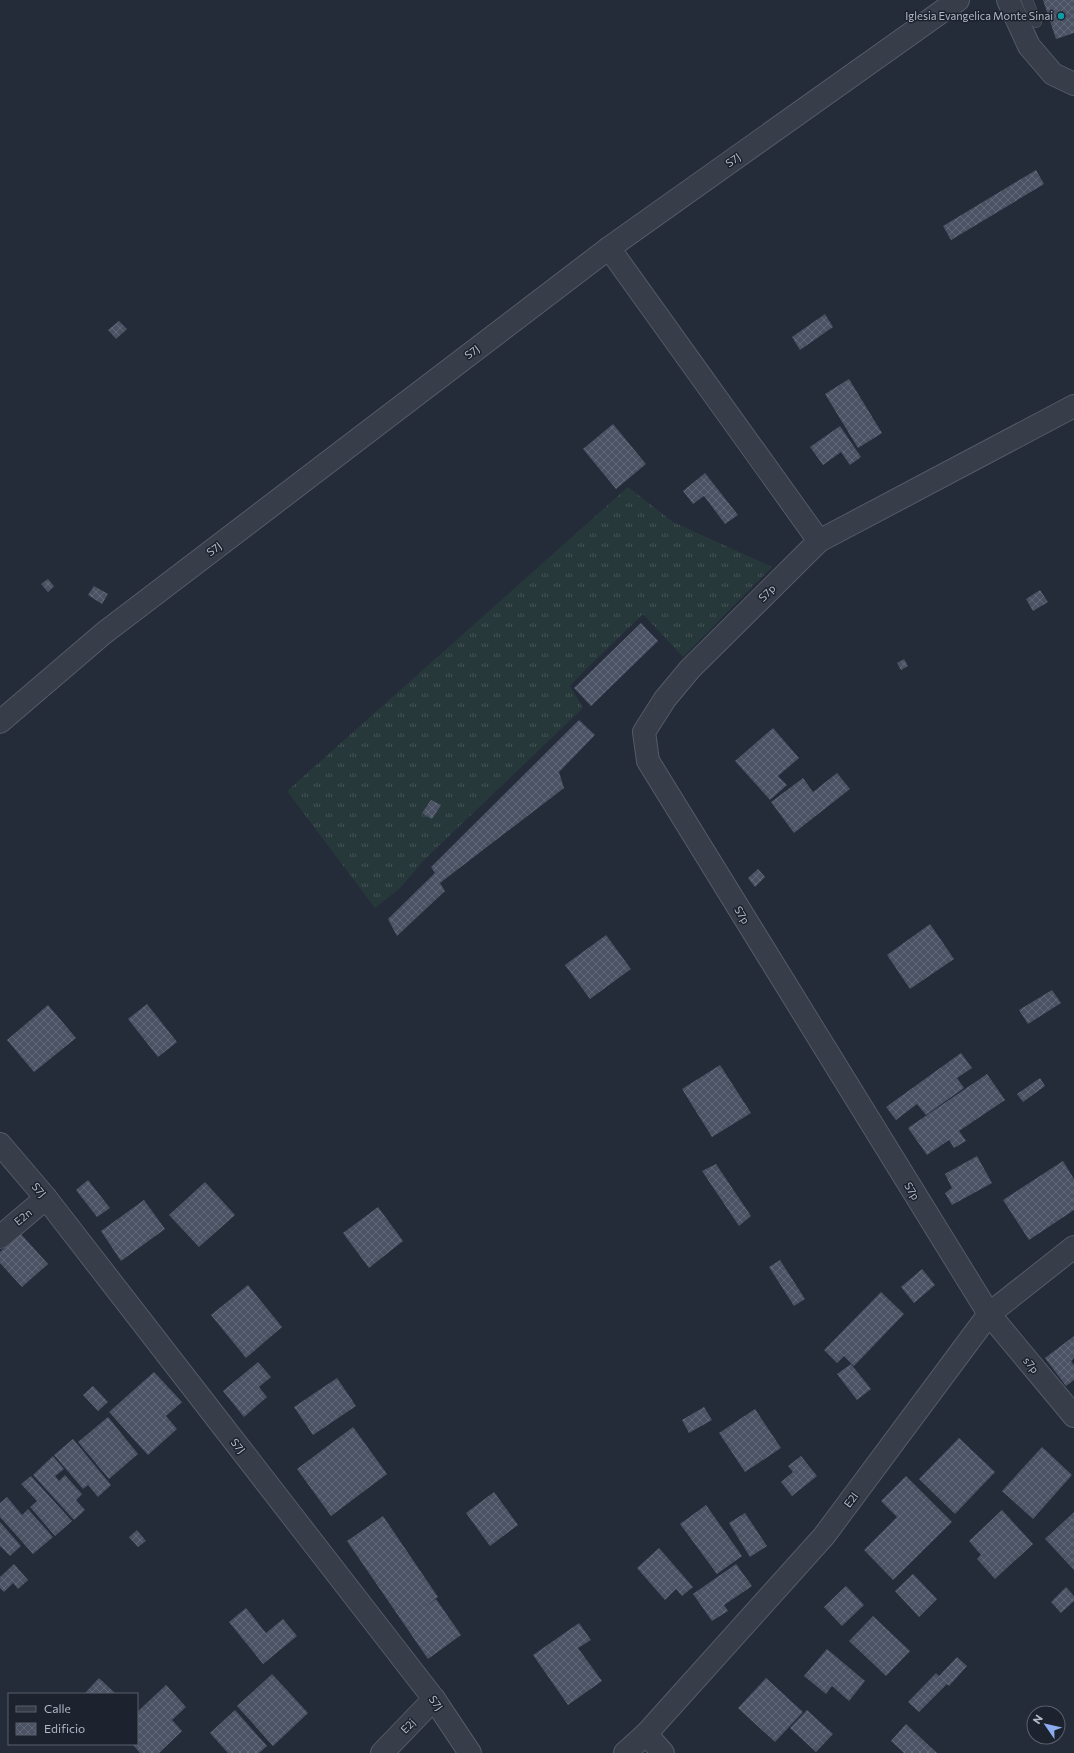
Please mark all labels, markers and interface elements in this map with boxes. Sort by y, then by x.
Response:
place label: Iglesia Evangelica Monte Sinai [905,9,1053,22]
marker: Iglesia Evangelica Monte Sinai [1056,11,1066,21]
street label: S7J [723,150,743,170]
street label: S7J [462,342,482,362]
street label: S7J [204,539,224,559]
street label: S7p [755,581,778,604]
street label: S7p [732,903,753,926]
street label: S7p [902,1179,923,1202]
street label: S7J [29,1180,49,1200]
street label: E2n [11,1206,34,1228]
street label: s7p [1021,1354,1042,1375]
street label: S7J [228,1436,248,1456]
street label: E2l [841,1490,860,1510]
legend [8,1693,138,1745]
street label: S7J [426,1693,446,1713]
text: Calle [44,1701,71,1715]
north arrow [1026,1705,1066,1745]
text: N [1030,1712,1045,1726]
street label: E2j [398,1715,418,1736]
text: Edificio [44,1721,85,1735]

